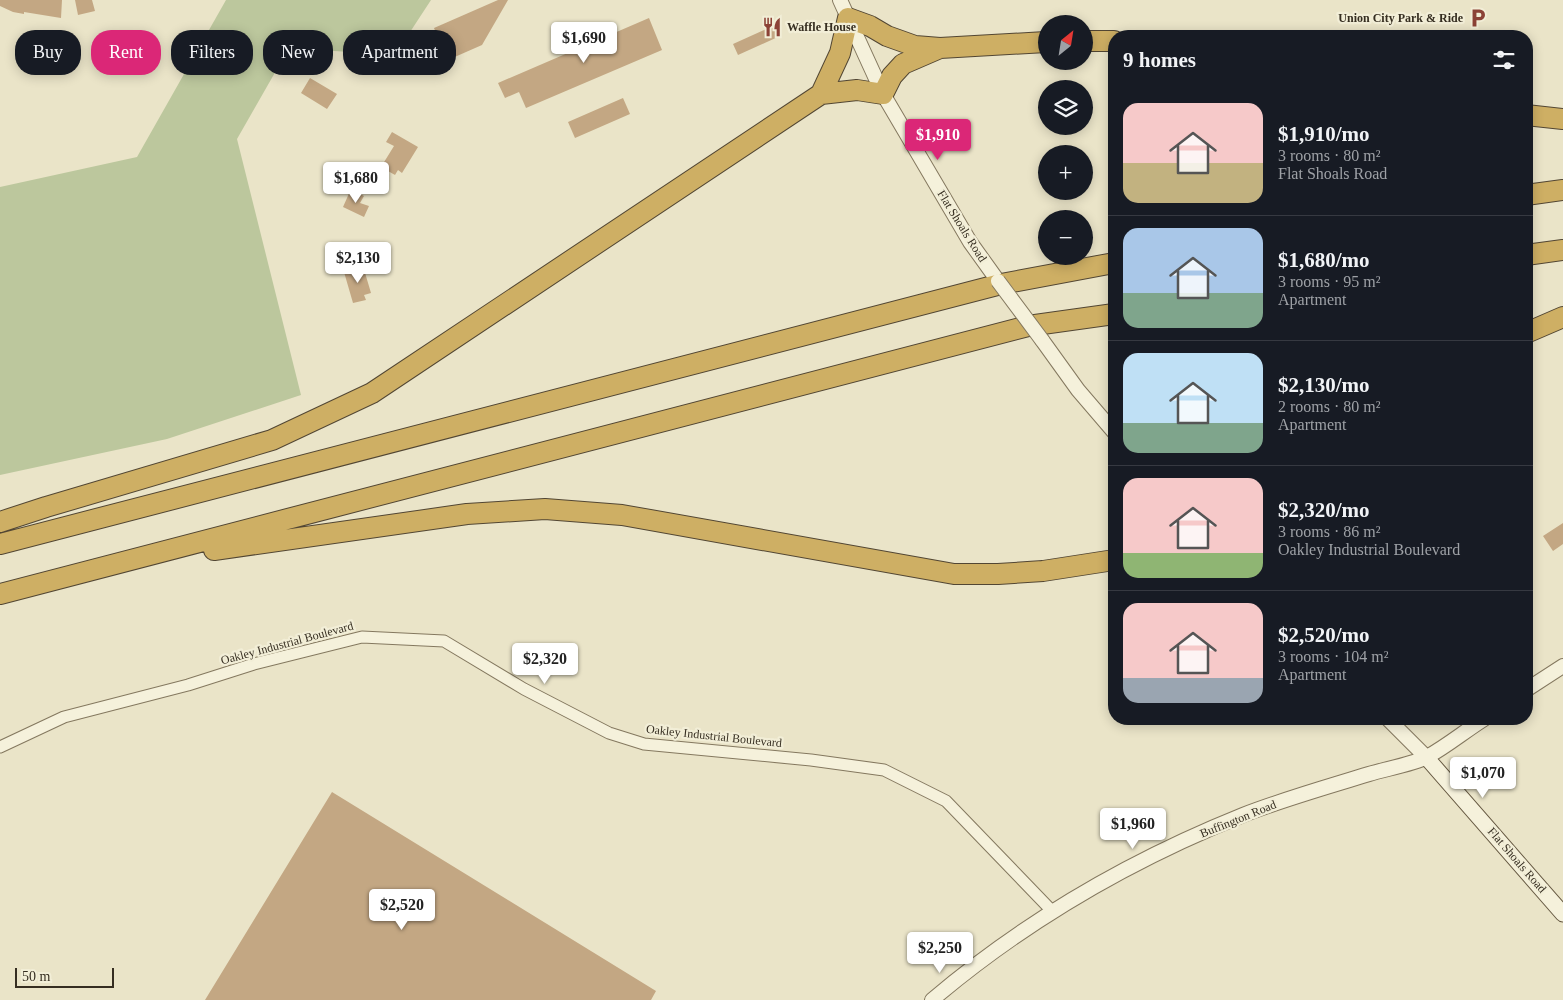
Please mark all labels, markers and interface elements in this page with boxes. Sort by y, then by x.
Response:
parking icon: Union City Park & Ride [1467,7,1489,29]
place label: Union City Park & Ride [1338,11,1464,25]
north arrow [1038,15,1092,70]
map controls [1038,15,1093,265]
restaurant icon: Waffle House [761,16,783,38]
place label: Waffle House [787,20,857,34]
pin: $1,690 [543,22,625,64]
text: $1,690 [562,29,606,46]
chip: Buy [15,30,81,75]
chip: Rent [91,30,161,75]
chip: Filters [171,30,253,75]
chip: New [263,30,333,75]
chip: Apartment [343,30,456,75]
icon: filters [1490,46,1518,74]
text: 9 homes [1123,48,1196,72]
button: layers [1038,80,1093,135]
pin: $1,910 [897,119,979,161]
text: $1,910/mo [1278,122,1370,146]
icon: home [1163,123,1223,183]
text: $1,910 [916,126,960,143]
button: + [1038,145,1093,200]
text: 3 rooms · 80 m² [1278,147,1381,164]
pin: $1,680 [315,162,397,204]
text: Flat Shoals Road [1278,165,1387,182]
text: $1,680 [334,169,378,186]
street label: Flat Shoals Road [934,188,990,264]
button: − [1038,210,1093,265]
pin: $2,130 [317,242,399,284]
icon: home [1163,248,1223,308]
text: $1,680/mo [1278,248,1370,272]
text: $2,130 [336,249,380,266]
text: 3 rooms · 95 m² [1278,273,1381,290]
text: Apartment [1278,291,1346,308]
icon: home [1163,373,1223,433]
text: $2,130/mo [1278,373,1370,397]
text: 2 rooms · 80 m² [1278,398,1381,415]
text: Apartment [1278,416,1346,433]
icon: home [1163,498,1223,558]
text: $2,320/mo [1278,498,1370,522]
text: 3 rooms · 86 m² [1278,523,1381,540]
text: Oakley Industrial Boulevard [1278,541,1460,558]
street label: Oakley Industrial Boulevard [219,619,355,667]
icon: home [1163,623,1223,683]
text: $2,520/mo [1278,623,1370,647]
pin: $2,320 [504,642,586,685]
text: 3 rooms · 104 m² [1278,648,1389,665]
text: $2,320 [523,650,567,667]
text: Apartment [1278,666,1346,683]
street label: Oakley Industrial Boulevard [645,722,783,750]
pin: $1,070 [1442,756,1524,799]
text: $1,070 [1461,764,1505,781]
street label: Buffington Road [1198,797,1278,841]
pin: $1,960 [1092,808,1174,850]
text: $1,960 [1111,815,1155,832]
street label: Flat Shoals Road [1485,824,1549,896]
pin: $2,520 [361,888,443,931]
text: $2,520 [380,896,424,913]
pin: $2,250 [899,932,981,974]
text: $2,250 [918,939,962,956]
scale bar [15,965,114,988]
text: 50 m [22,969,50,984]

